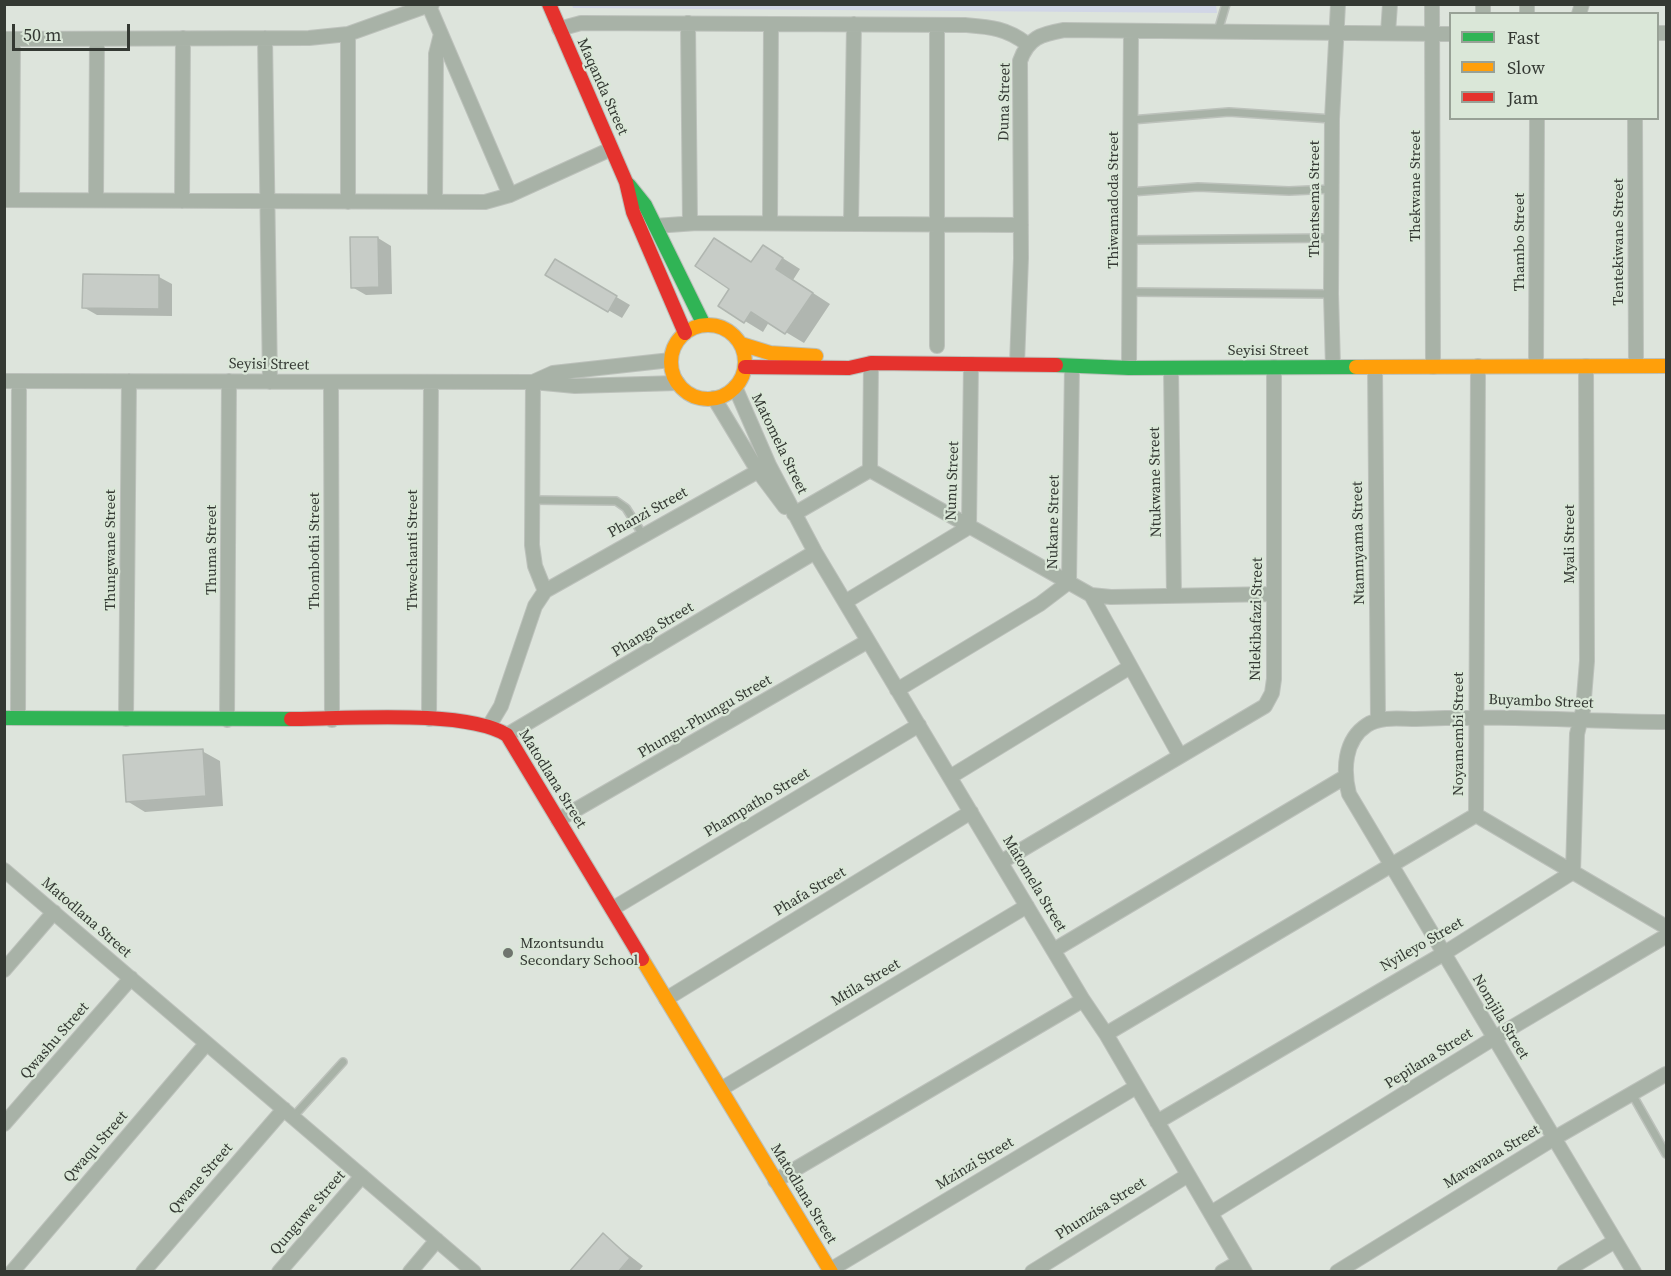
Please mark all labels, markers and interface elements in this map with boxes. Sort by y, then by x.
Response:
scale bar [15,12,134,50]
legend [1449,12,1659,120]
text: 50 m [23,22,61,47]
text: Fast [1507,25,1540,50]
street label: Maqanda Street [573,36,631,138]
text: Slow [1507,55,1545,80]
street label: Duna Street [995,63,1015,141]
text: Jam [1507,85,1539,110]
street label: Thekwane Street [1407,130,1425,242]
street label: Thiwamadoda Street [1105,131,1123,269]
street label: Thentsema Street [1306,140,1324,258]
street label: Tentekiwane Street [1610,178,1628,306]
street label: Thambo Street [1511,193,1529,291]
street label: Seyisi Street [1228,342,1308,360]
street label: Seyisi Street [229,355,309,375]
street label: Matomela Street [747,391,811,497]
street label: Ntukwane Street [1146,427,1166,537]
street label: Nunu Street [943,441,963,521]
street label: Nukane Street [1044,475,1064,569]
street label: Ntamnyama Street [1349,481,1369,605]
street label: Phanzi Street [605,484,691,542]
street label: Thungwane Street [102,489,120,611]
street label: Thwechanti Street [404,490,422,610]
street label: Thombothi Street [306,492,324,610]
street label: Myali Street [1561,504,1579,584]
street label: Thuma Street [203,505,221,595]
street label: Ntlekibafazi Street [1247,557,1267,681]
street label: Phanga Street [609,599,697,661]
street label: Phungu-Phungu Street [635,671,775,763]
street label: Noyamembi Street [1450,672,1468,796]
street label: Buyambo Street [1488,691,1594,713]
street label: Matodlana Street [514,726,590,832]
street label: Phampatho Street [701,765,813,841]
street label: Matomela Street [998,833,1070,935]
street label: Phafa Street [771,864,849,920]
street label: Matodlana Street [37,874,135,962]
street label: Nyileyo Street [1377,914,1467,976]
place label: Mzontsundu Secondary School [520,935,638,970]
marker: Mzontsundu Secondary School [501,946,515,960]
street label: Mtila Street [828,955,904,1011]
street label: Nomjila Street [1468,971,1532,1063]
street label: Qwashu Street [17,999,93,1083]
street label: Pepilana Street [1382,1025,1476,1093]
street label: Qwaqu Street [60,1108,132,1186]
street label: Mavavana Street [1441,1121,1543,1193]
street label: Mzinzi Street [933,1134,1017,1194]
street label: Qwane Street [165,1140,237,1218]
street label: Matodlana Street [766,1141,840,1247]
street label: Qunguwe Street [267,1167,349,1259]
street label: Phunzisa Street [1052,1174,1150,1244]

